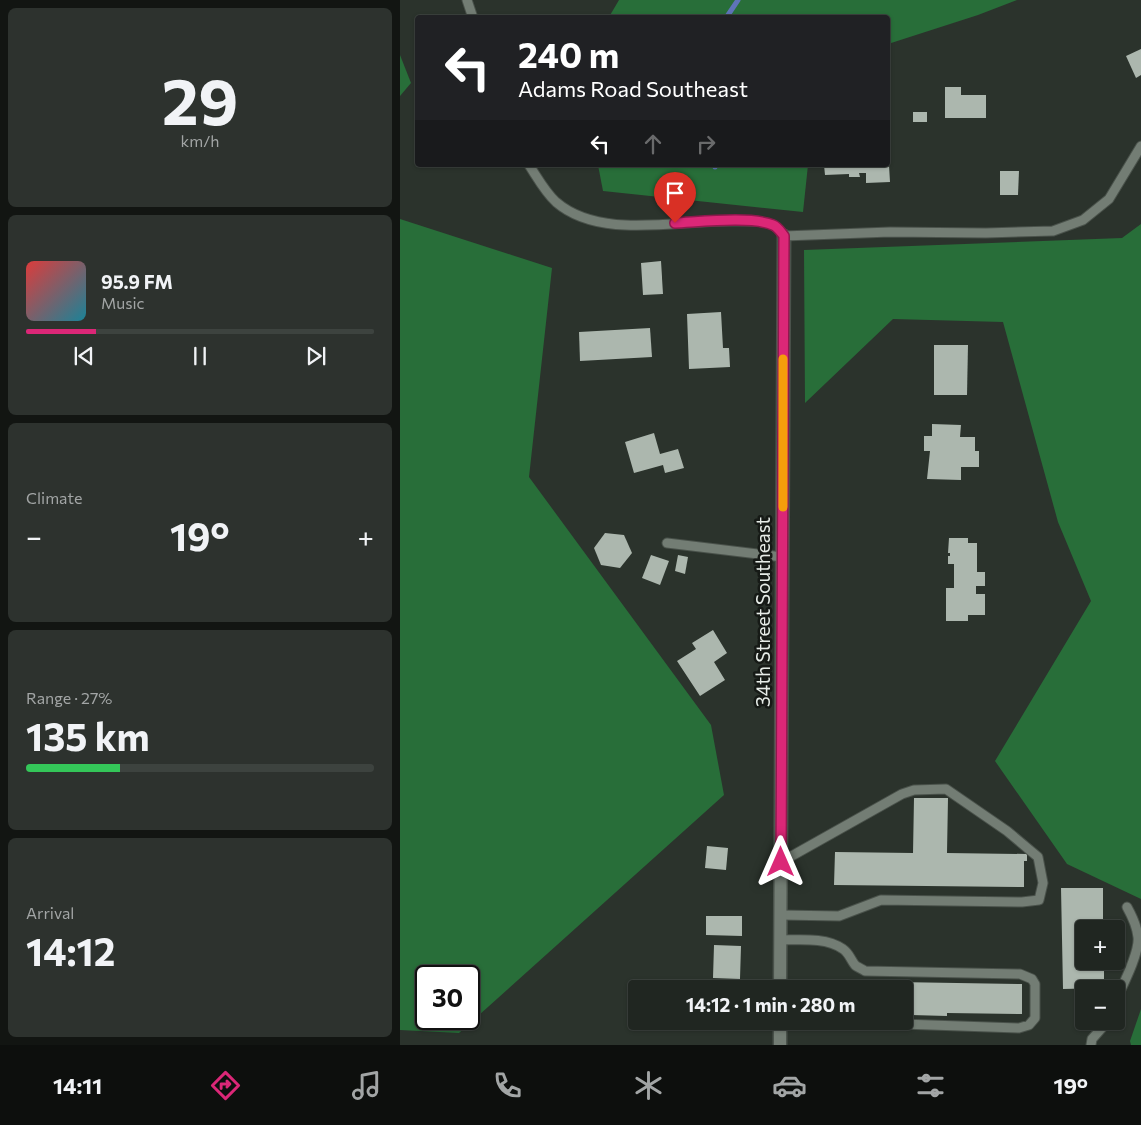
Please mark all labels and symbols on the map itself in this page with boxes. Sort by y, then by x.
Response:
pin [654,172,696,223]
street label: 34th Street Southeast [751,517,774,707]
position arrow [754,835,806,887]
speed limit sign: 30 [415,965,480,1030]

